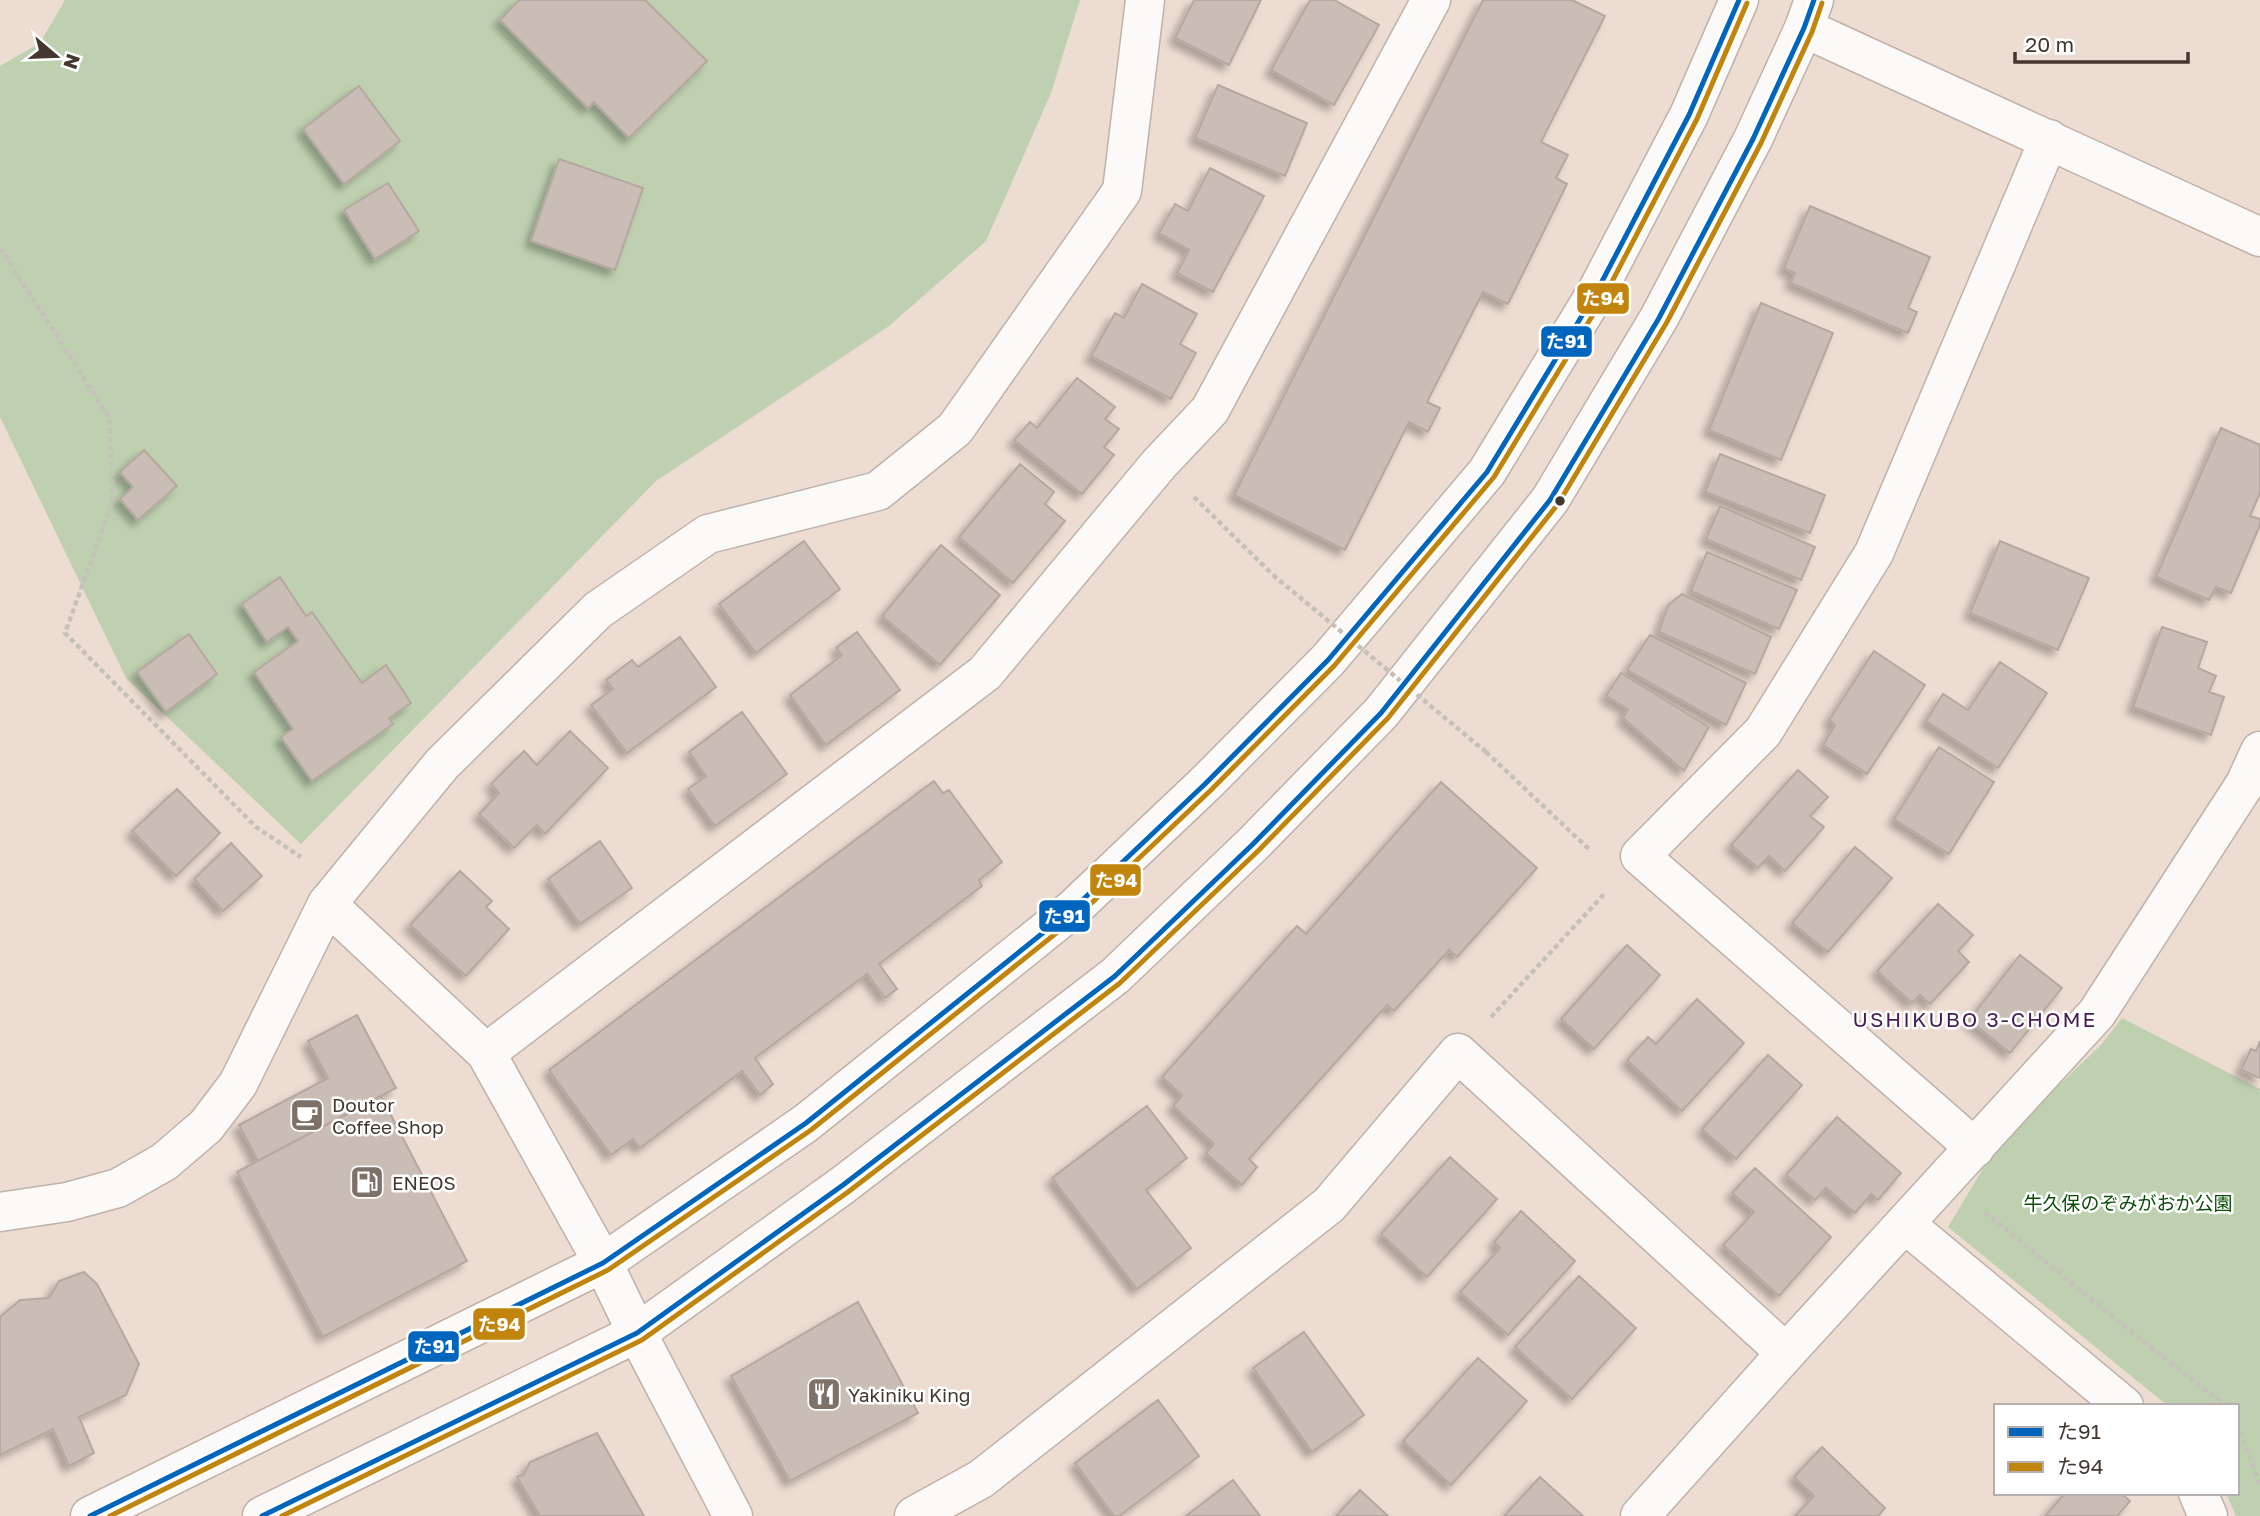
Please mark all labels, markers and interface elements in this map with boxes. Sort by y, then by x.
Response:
north arrow [21,21,91,91]
scale bar [2015,21,2188,65]
text: 20 m [2025,31,2074,57]
text: N [59,51,86,72]
line badge: た94 [1576,282,1630,315]
text: た94 [1582,286,1625,309]
line badge: た91 [1540,325,1593,358]
text: た91 [1546,329,1587,352]
unlabelled marker [1553,494,1567,508]
line badge: た94 [1089,863,1142,897]
text: た94 [1095,868,1138,891]
line badge: た91 [1038,899,1091,933]
text: た91 [1044,904,1085,927]
district label: USHIKUBO 3-CHOME [1853,1006,2097,1032]
place label: Doutor Coffee Shop [332,1093,444,1138]
cafe icon: Doutor Coffee Shop [288,1096,326,1134]
fuel station icon: ENEOS [348,1163,386,1201]
place label: ENEOS [392,1171,456,1194]
park label: 牛久保のぞみがおか公園 [2023,1191,2233,1214]
line badge: た94 [472,1307,526,1341]
text: た94 [478,1312,521,1335]
line badge: た91 [407,1330,460,1363]
text: た91 [414,1334,455,1357]
restaurant icon: Yakiniku King [805,1375,843,1413]
place label: Yakiniku King [848,1383,971,1406]
legend [1994,1404,2239,1495]
text: た91 [2057,1418,2101,1444]
text: た94 [2057,1453,2104,1479]

